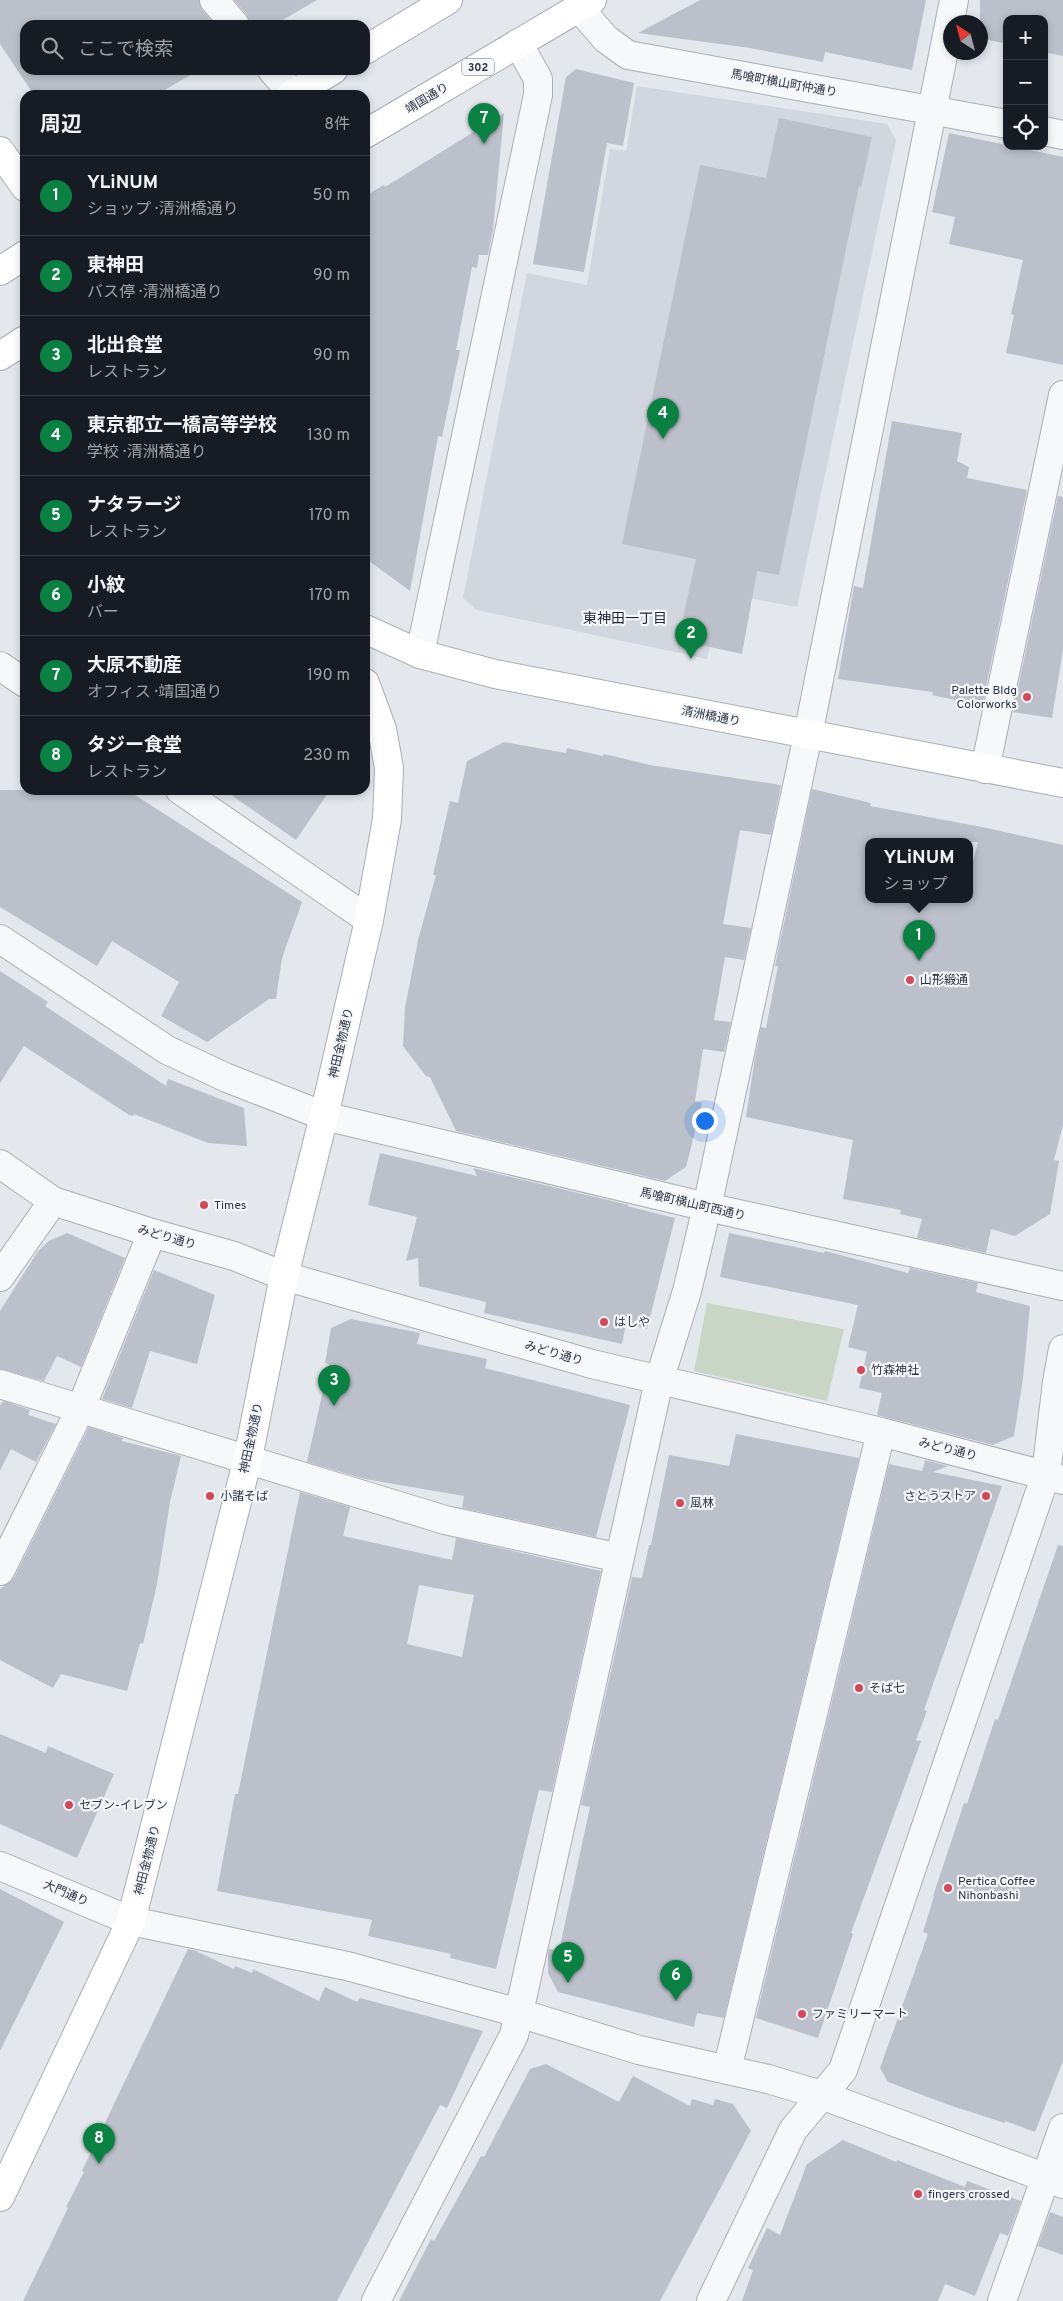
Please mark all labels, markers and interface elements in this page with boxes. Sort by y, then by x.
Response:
north arrow [943,15,988,60]
map controls [1003,15,1048,150]
button: + [1003,15,1048,60]
search box [20,20,370,75]
icon: search [38,34,66,62]
text: ここで検索 [78,38,173,62]
road number: 302 [462,58,494,76]
button: − [1003,60,1048,105]
street label: 馬喰町横山町仲通り [729,67,838,101]
street label: 靖国通り [403,80,452,118]
pin: 7 [468,103,500,144]
button: locate [1003,105,1048,150]
text: 周辺 [40,112,82,139]
text: 8件 [324,115,350,135]
text: YLiNUM [87,171,158,195]
text: 1 [53,186,59,206]
text: 50 m [313,186,350,206]
text: ショップ · 清洲橋通り [87,200,239,220]
text: 東神田 [87,254,144,278]
text: 2 [51,266,61,286]
text: 90 m [313,266,350,286]
text: バス停 · 清洲橋通り [87,283,223,303]
text: 北出食堂 [87,334,163,358]
text: 3 [51,346,61,366]
text: 90 m [313,346,350,366]
text: レストラン [87,363,167,383]
pin: 4 [647,398,679,439]
text: 東京都立一橋高等学校 [87,414,277,438]
text: 4 [51,426,61,446]
text: 130 m [307,426,350,446]
text: 学校 · 清洲橋通り [87,443,207,463]
text: ナタラージ [87,494,182,518]
text: 5 [51,506,61,526]
text: 170 m [309,506,350,526]
text: レストラン [87,523,167,543]
text: 小紋 [87,574,125,598]
text: 6 [51,586,61,606]
text: 170 m [309,586,350,606]
text: バー [87,603,119,623]
district label: 東神田一丁目 [583,611,667,628]
pin: 2 [675,618,707,659]
text: 大原不動産 [87,654,182,678]
text: 7 [52,666,60,686]
text: 190 m [307,666,350,686]
text: オフィス · 靖国通り [87,683,222,703]
place label: Palette Bldg Colorworks [951,683,1017,713]
marker: Palette Bldg Colorworks [1021,691,1033,703]
street label: 清洲橋通り [680,703,742,731]
text: タジー食堂 [87,734,182,758]
text: 8 [51,746,61,766]
text: 230 m [303,746,350,766]
text: レストラン [87,763,167,783]
popup [865,838,973,903]
text: YLiNUM [883,846,955,870]
text: ショップ [883,875,947,895]
pin: 1 [903,920,935,961]
place label: 山形緞通 [920,973,968,989]
marker: 山形緞通 [904,974,916,986]
street label: 神田金物通り [326,1006,358,1080]
your location [692,1108,718,1134]
street label: 馬喰町横山町西通り [638,1185,747,1225]
place label: Times [214,1198,246,1214]
marker: Times [198,1199,210,1211]
street label: みどり通り [136,1222,198,1254]
place label: はしや [614,1315,650,1331]
marker: はしや [598,1316,610,1328]
street label: みどり通り [523,1338,585,1370]
place label: 竹森神社 [871,1363,919,1379]
marker: 竹森神社 [855,1364,867,1376]
pin: 3 [318,1365,350,1406]
street label: 神田金物通り [237,1401,267,1475]
street label: みどり通り [917,1435,979,1465]
place label: 小諸そば [220,1489,268,1505]
place label: さとうストア [904,1489,976,1505]
marker: 小諸そば [204,1490,216,1502]
marker: さとうストア [980,1490,992,1502]
place label: 風林 [690,1496,714,1512]
marker: 風林 [674,1497,686,1509]
place label: そば七 [869,1681,905,1697]
marker: そば七 [853,1682,865,1694]
place label: セブン-イレブン [79,1798,168,1814]
marker: セブン-イレブン [63,1799,75,1811]
street label: 神田金物通り [131,1823,164,1897]
place label: Pertica Coffee Nihonbashi [958,1874,1035,1904]
street label: 大門通り [40,1877,91,1911]
marker: Pertica Coffee Nihonbashi [942,1882,954,1894]
pin: 5 [552,1942,584,1983]
pin: 6 [660,1960,692,2001]
place label: ファミリーマート [812,2007,908,2023]
marker: ファミリーマート [796,2008,808,2020]
pin: 8 [83,2123,115,2164]
place label: fingers crossed [928,2187,1010,2203]
marker: fingers crossed [912,2188,924,2200]

